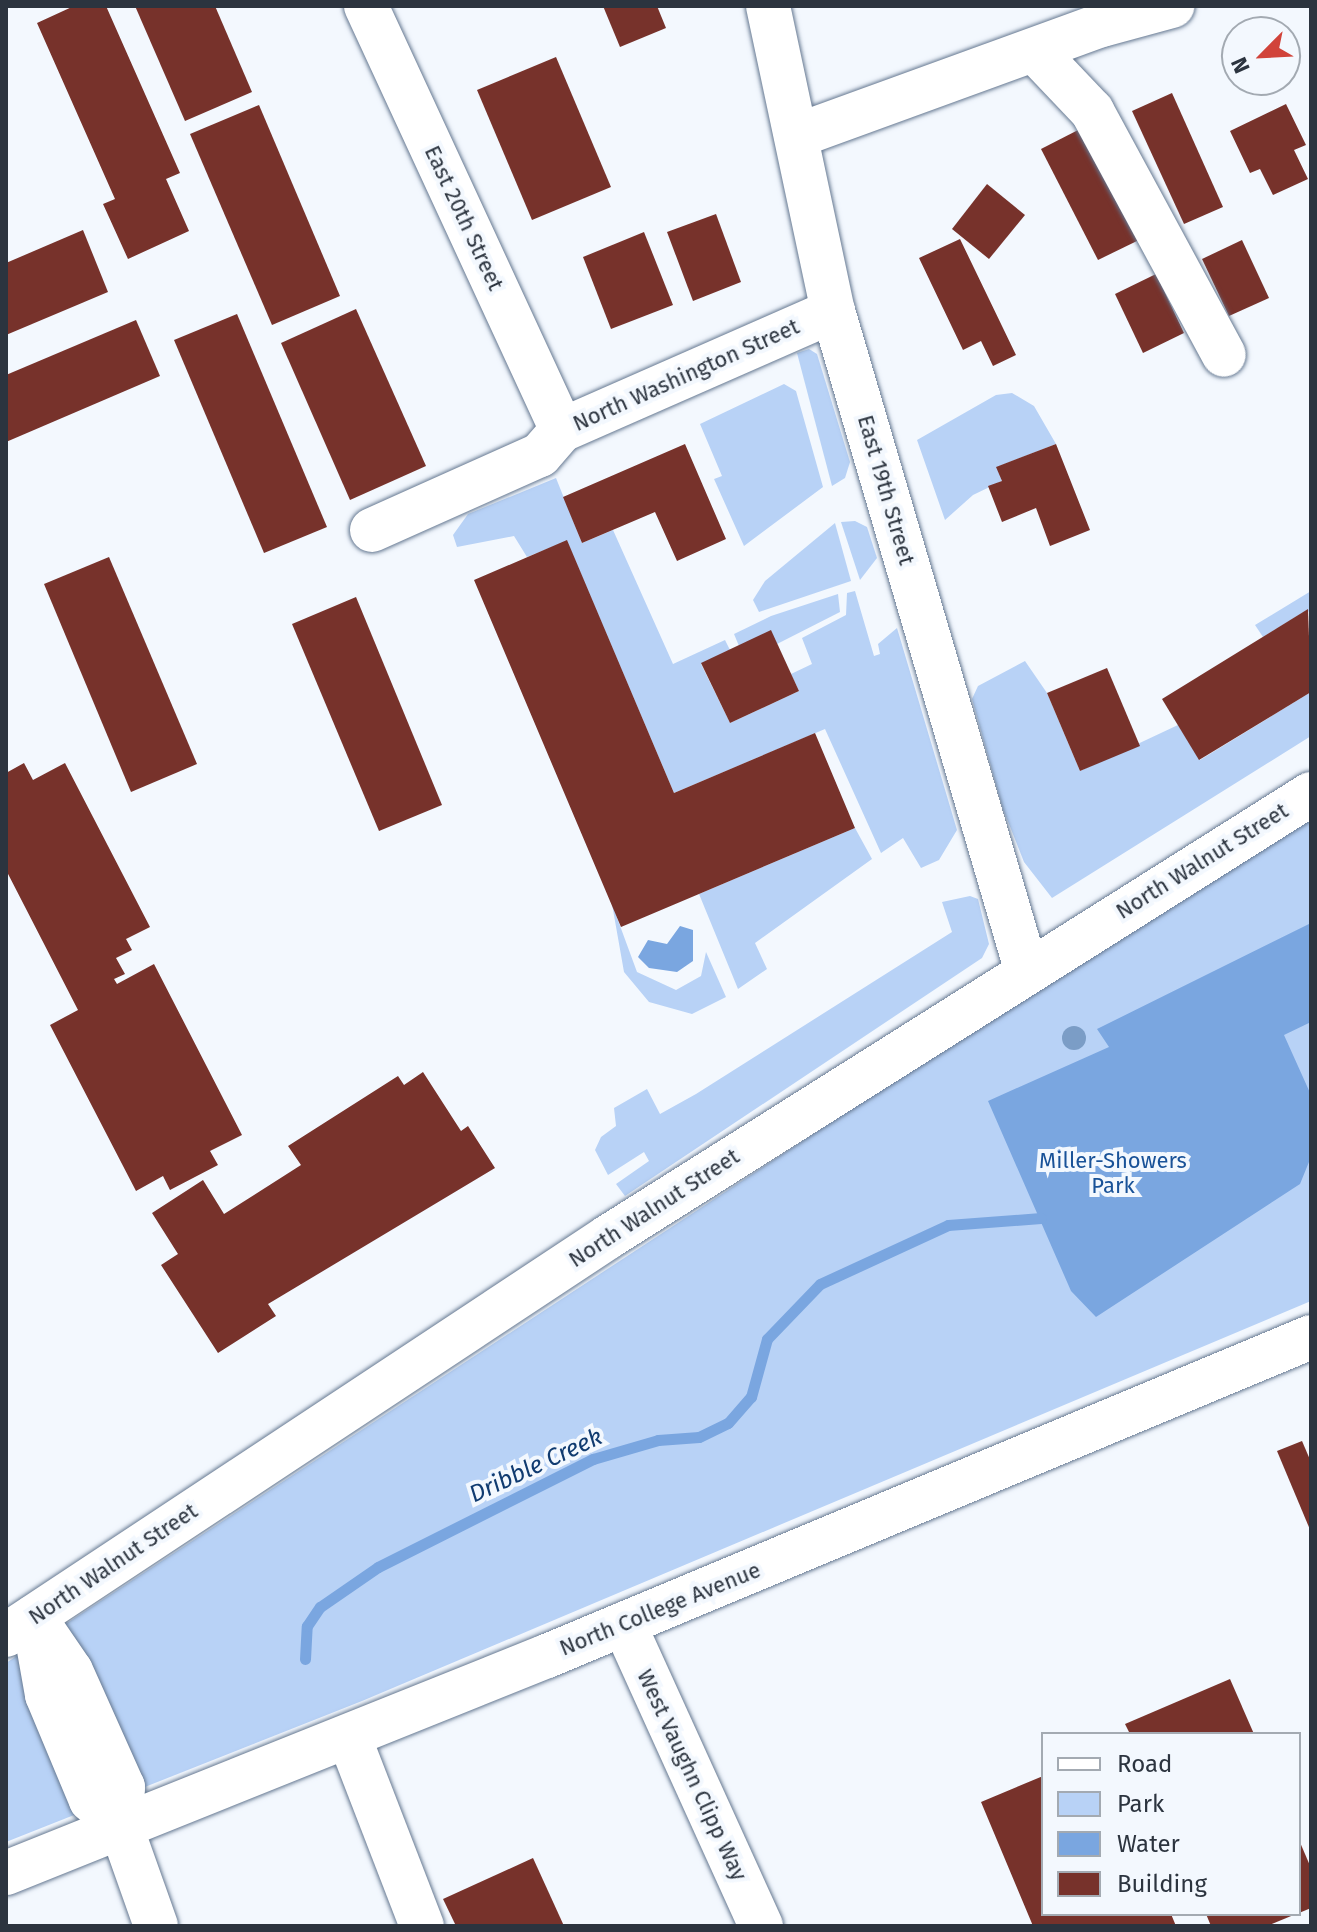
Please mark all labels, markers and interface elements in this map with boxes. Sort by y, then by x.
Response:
north arrow [1221,16,1301,96]
text: N [1225,53,1256,77]
street label: East 20th Street [419,141,509,295]
street label: North Washington Street [569,313,803,437]
street label: East 19th Street [852,412,920,568]
street label: North Walnut Street [1111,797,1293,925]
street label: North Walnut Street [564,1143,744,1273]
park label: Miller-Showers Park [1039,1147,1187,1198]
water label: Dribble Creek [465,1423,607,1509]
street label: North Walnut Street [24,1498,202,1630]
street label: North College Avenue [556,1557,764,1661]
street label: West Vaughn Clipp Way [631,1665,753,1885]
legend [1041,1732,1301,1916]
text: Road [1117,1750,1172,1778]
text: Park [1117,1790,1164,1818]
text: Water [1117,1830,1180,1858]
text: Building [1117,1870,1207,1898]

